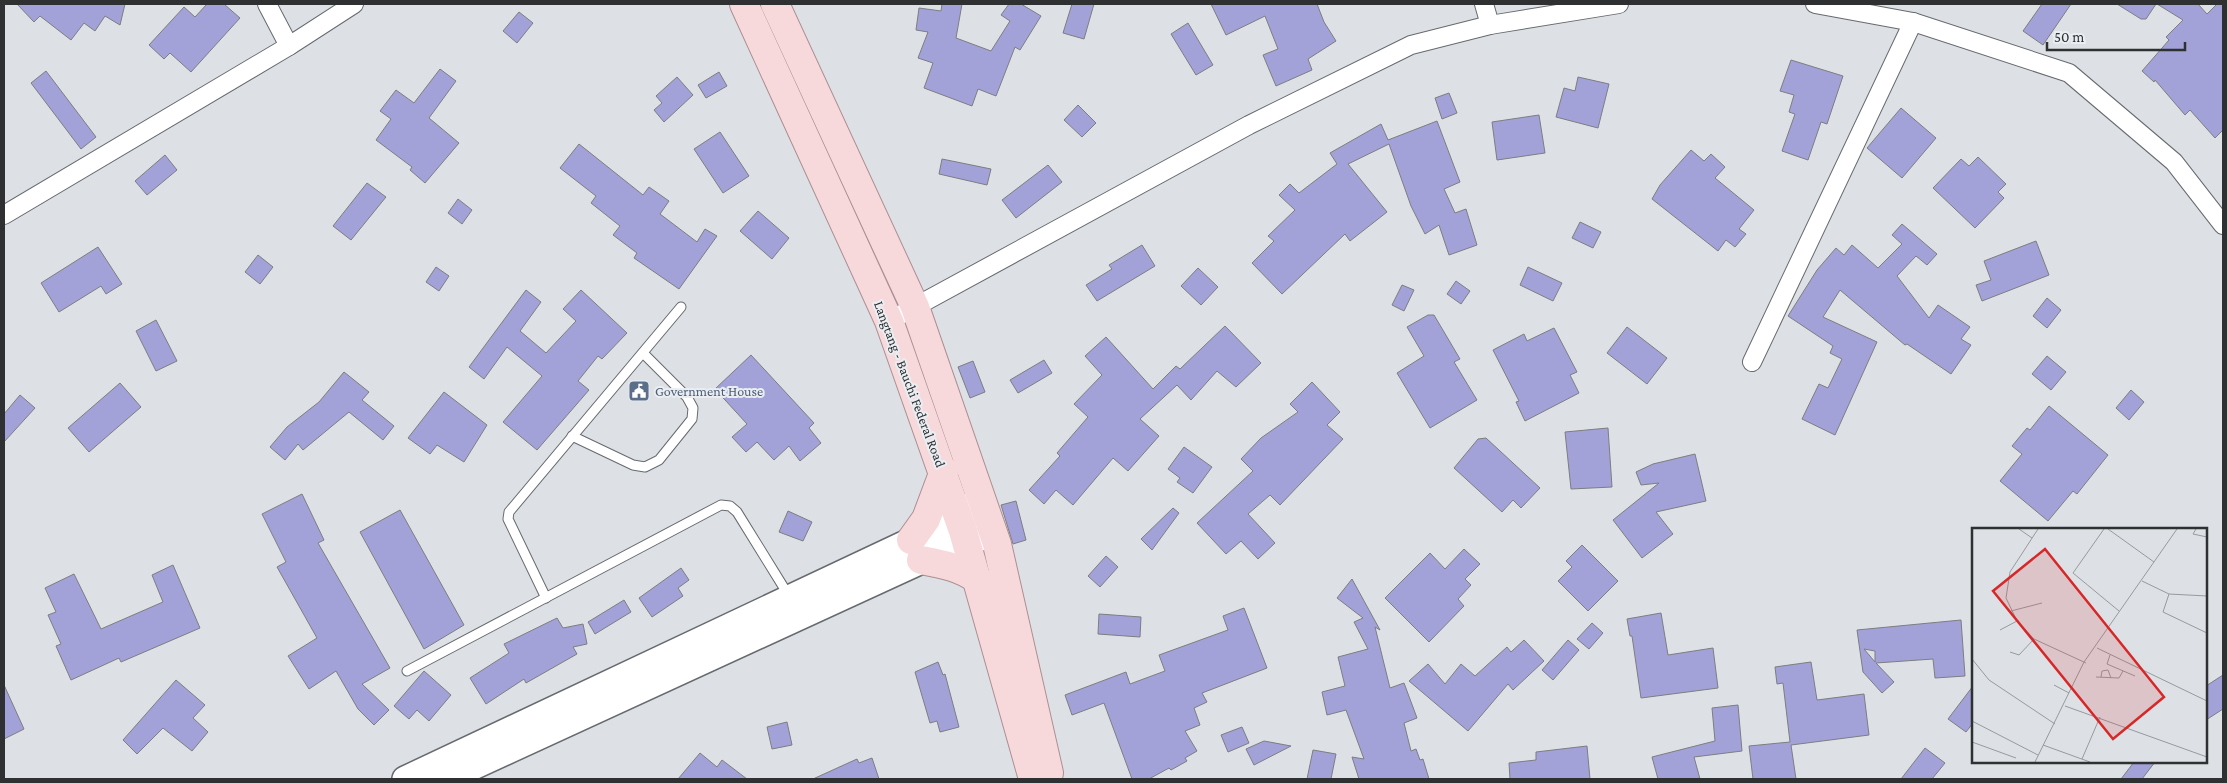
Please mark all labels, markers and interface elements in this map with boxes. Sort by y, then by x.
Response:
scale bar [2047,20,2184,52]
text: 50 m [2054,29,2084,45]
street label: Langtang - Bauchi Federal Road [871,299,949,470]
public building icon: Government House [627,379,651,403]
place label: Government House [655,383,763,399]
inset map [1972,528,2207,763]

